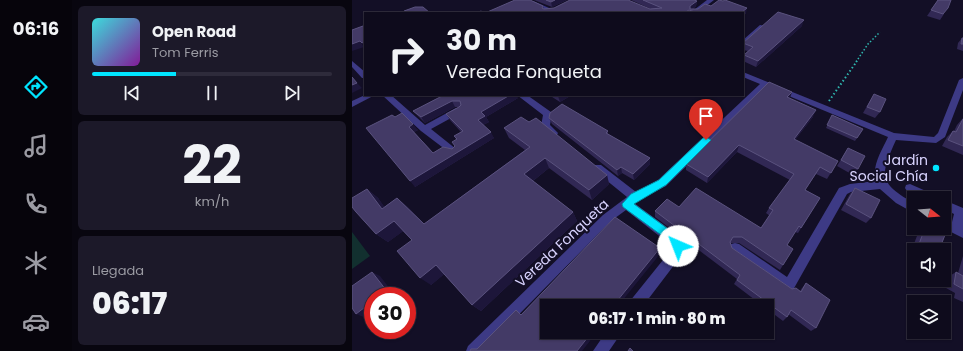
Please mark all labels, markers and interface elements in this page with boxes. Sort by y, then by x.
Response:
text: 06:16 [13,16,59,41]
text: Open Road [152,21,236,42]
text: 30 m [446,21,517,60]
icon: right [380,28,432,80]
text: Tom Ferris [152,43,219,62]
text: Vereda Fonqueta [446,59,602,84]
icon: directions [22,73,50,101]
icon: previous [121,82,143,104]
icon: pause [201,82,223,104]
icon: next [281,82,303,104]
pin [689,99,723,140]
icon: arrive [695,105,717,127]
text: 22 [182,129,242,202]
icon: music [22,132,50,160]
place label: Jardín Social Chía [850,150,928,186]
marker: Jardín Social Chía [931,163,941,173]
icon: phone [22,190,50,218]
north arrow [907,191,951,235]
map controls [907,191,951,339]
text: km/h [195,192,229,211]
street label: Vereda Fonqueta [511,194,613,292]
position arrow [657,225,699,267]
button: sound [907,243,951,287]
icon: climate [22,249,50,277]
text: Llegada [92,261,144,280]
text: 06:17 [92,282,167,325]
speed limit sign: 30 [364,287,416,339]
button: layers [907,295,951,339]
icon: car [22,308,50,336]
text: 06:17 · 1 min · 80 m [589,308,725,329]

